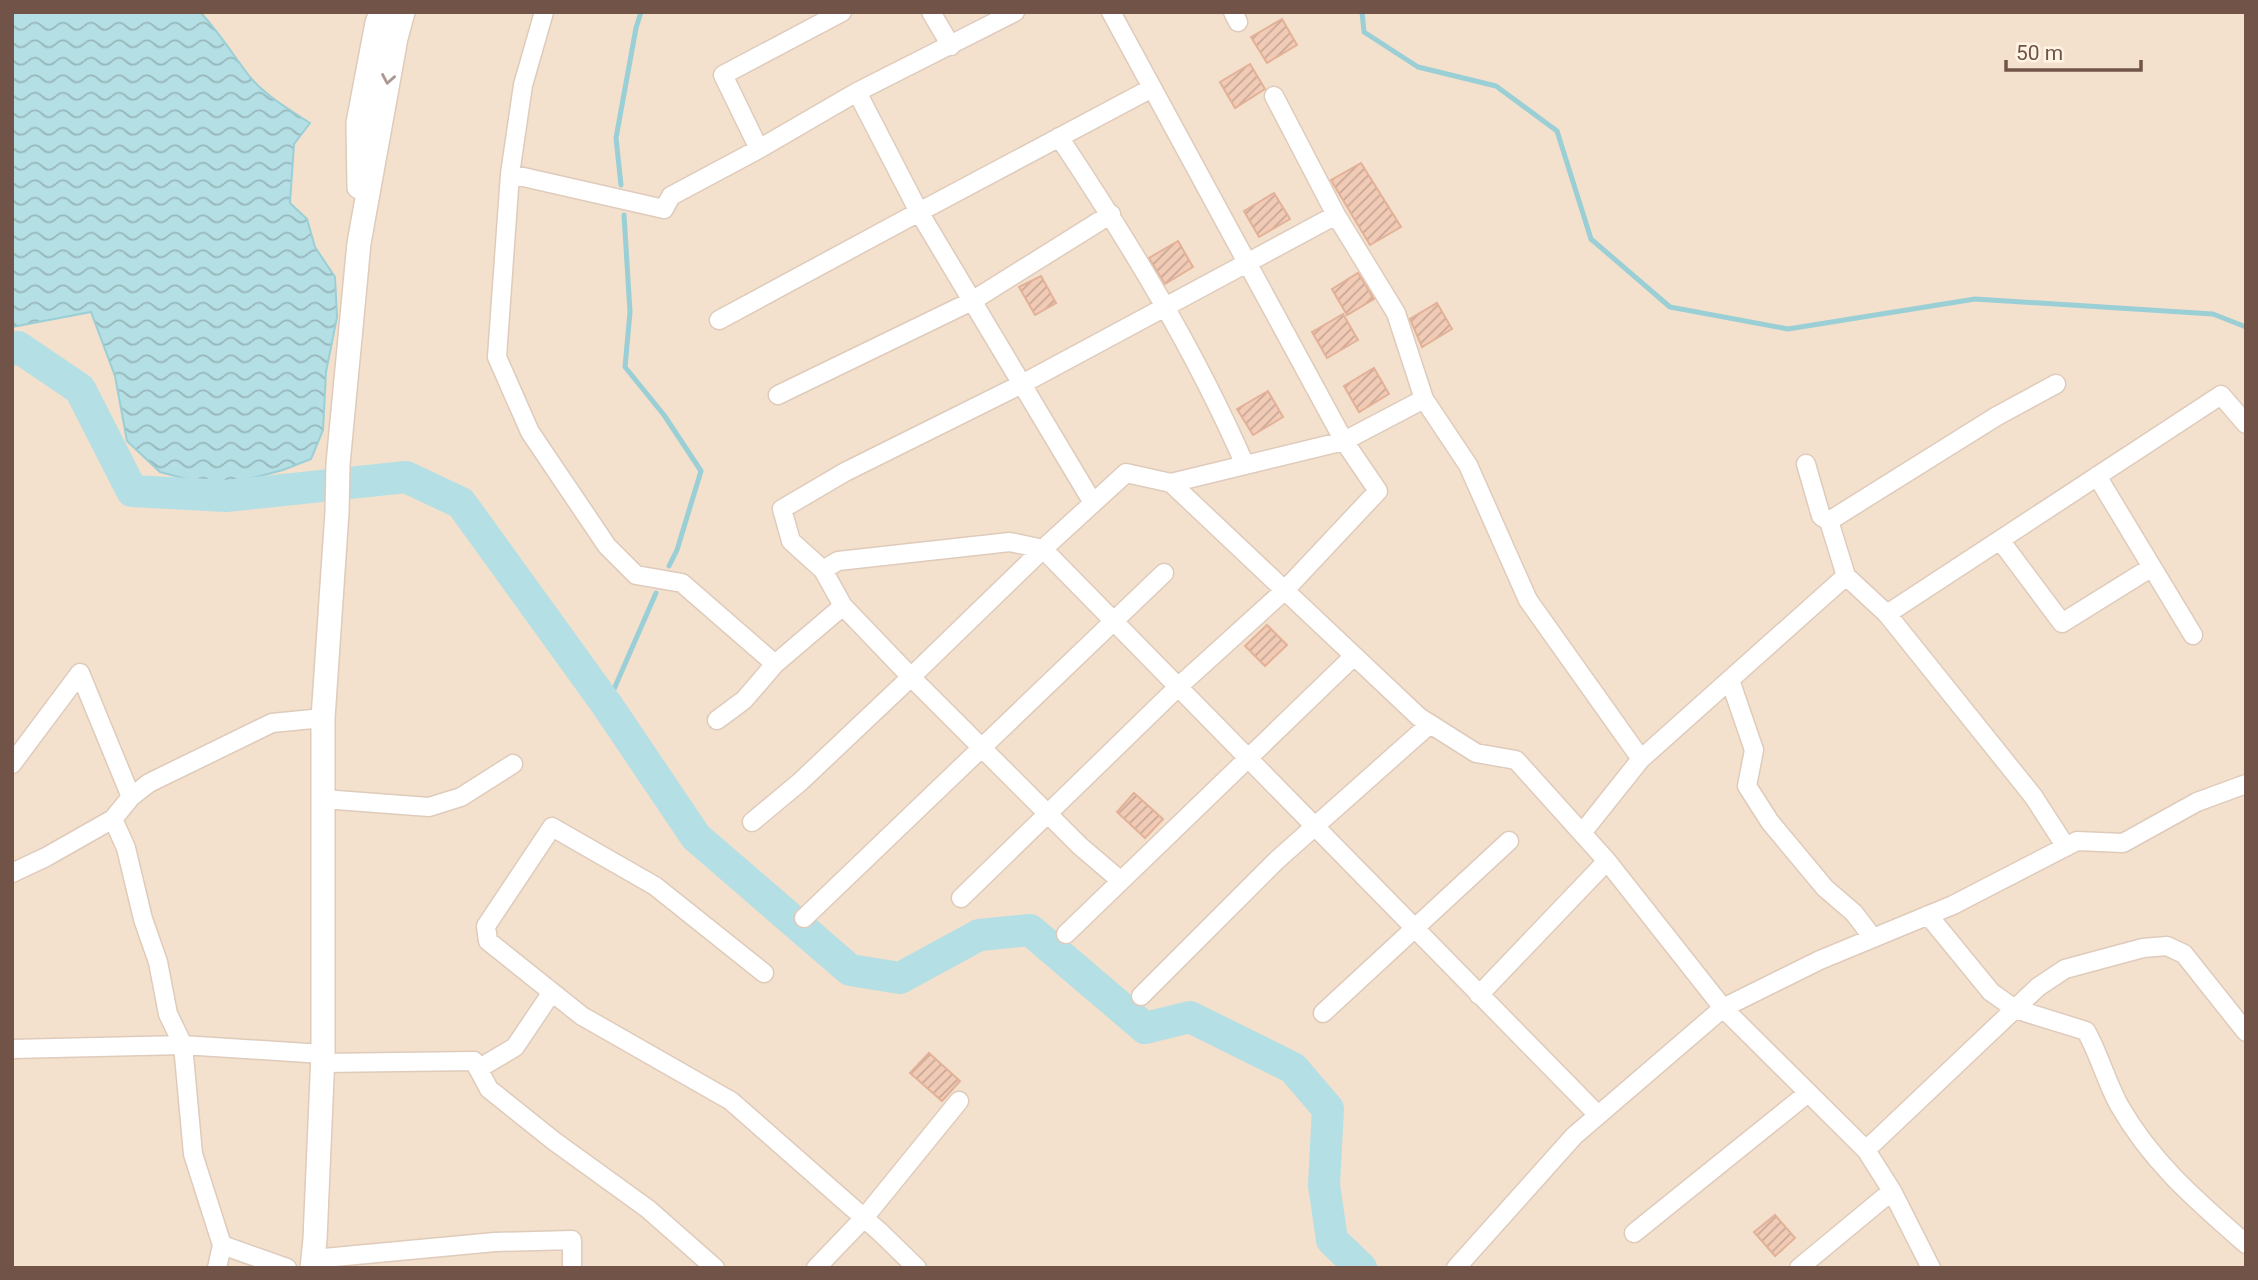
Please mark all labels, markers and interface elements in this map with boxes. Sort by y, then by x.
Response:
scale bar [2006,28,2141,72]
text: 50 m [2016,41,2063,65]
one-way arrow [382,73,397,85]

